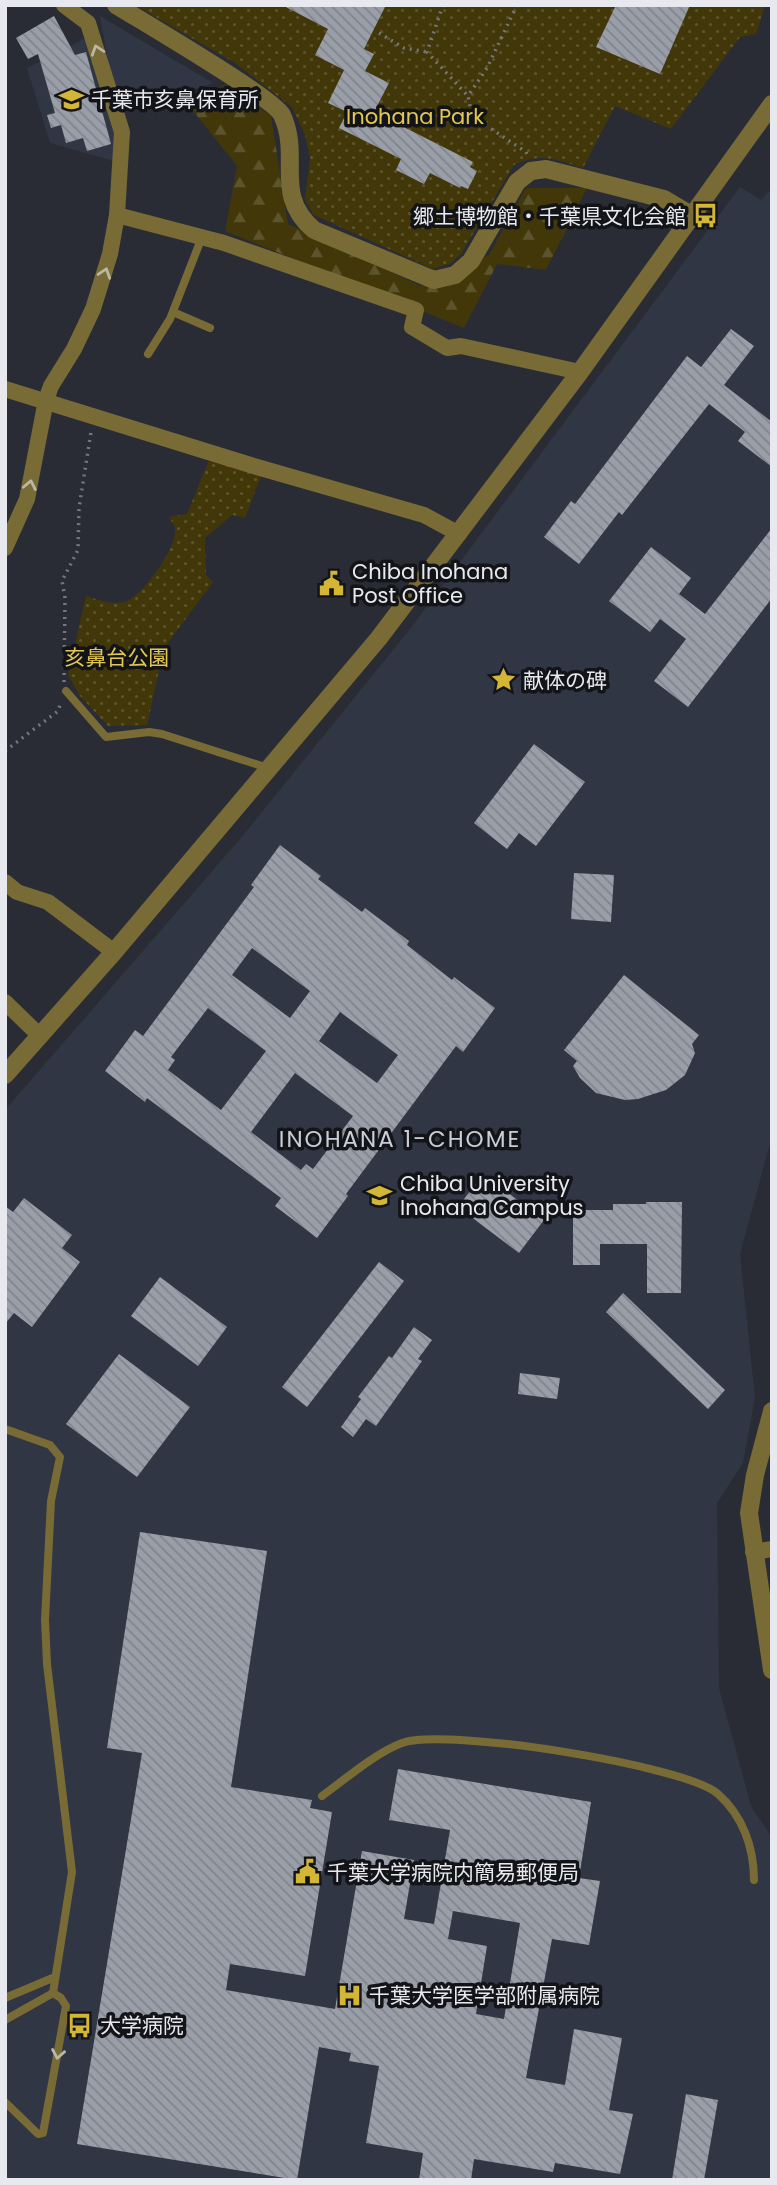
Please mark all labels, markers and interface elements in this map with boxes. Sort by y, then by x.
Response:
one-way arrow [91,45,105,57]
school or university icon: 千葉市亥鼻保育所 [57,85,85,113]
place label: 千葉市亥鼻保育所 [91,85,259,114]
park label: Inohana Park [346,102,484,131]
place label: 郷土博物館・千葉県文化会館 [413,202,686,231]
bus stop icon: 郷土博物館・千葉県文化会館 [692,202,720,230]
one-way arrow [96,267,111,279]
one-way arrow [21,479,36,491]
place label: Chiba Inohana Post Office [352,557,508,610]
public building icon: Chiba Inohana Post Office [318,569,346,597]
park label: 亥鼻台公園 [65,643,170,672]
place icon: 献体の碑 [489,666,517,694]
place label: 献体の碑 [523,666,607,695]
district label: INOHANA 1-CHOME [279,1123,521,1155]
place label: Chiba University Inohana Campus [400,1169,584,1222]
school or university icon: Chiba University Inohana Campus [366,1181,394,1209]
public building icon: 千葉大学病院内簡易郵便局 [293,1858,321,1886]
place label: 千葉大学病院内簡易郵便局 [327,1858,579,1887]
hospital icon: 千葉大学医学部附属病院 [335,1981,363,2009]
place label: 千葉大学医学部附属病院 [369,1981,600,2010]
bus stop icon: 大学病院 [66,2011,94,2039]
place label: 大学病院 [100,2011,184,2040]
one-way arrow [51,2048,66,2060]

